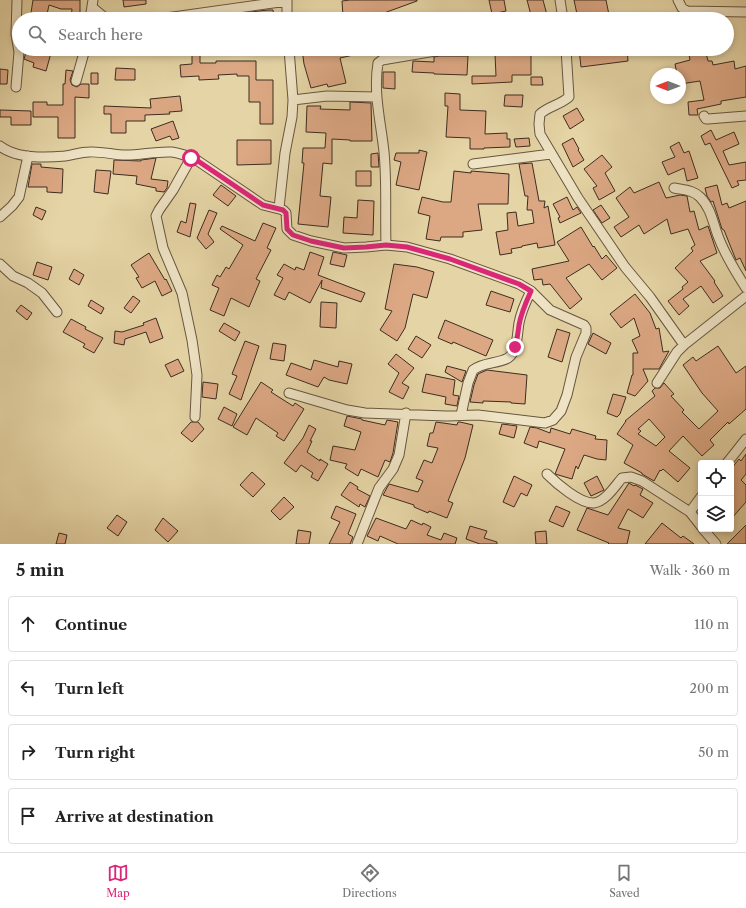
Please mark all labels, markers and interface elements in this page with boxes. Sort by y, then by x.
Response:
search box [12,12,734,56]
icon: search [26,23,48,45]
text: Search here [58,25,143,44]
north arrow [650,68,686,104]
route start [182,149,200,167]
route end [506,338,524,356]
map controls [698,460,734,532]
button: locate [698,460,734,496]
button: layers [698,496,734,532]
text: 5 min [16,560,64,580]
text: Walk · 360 m [650,562,730,578]
icon: ahead [17,613,39,635]
text: Continue [55,615,127,634]
text: 110 m [694,616,729,632]
icon: left [17,677,39,699]
text: Turn left [55,679,124,698]
text: 200 m [689,680,729,696]
icon: right [17,741,39,763]
text: Turn right [55,743,135,762]
text: 50 m [698,744,729,760]
icon: arrive [17,805,39,827]
text: Arrive at destination [55,807,214,826]
tab: Map [106,862,130,900]
tab: Directions [342,862,397,900]
tab: Saved [609,862,640,900]

